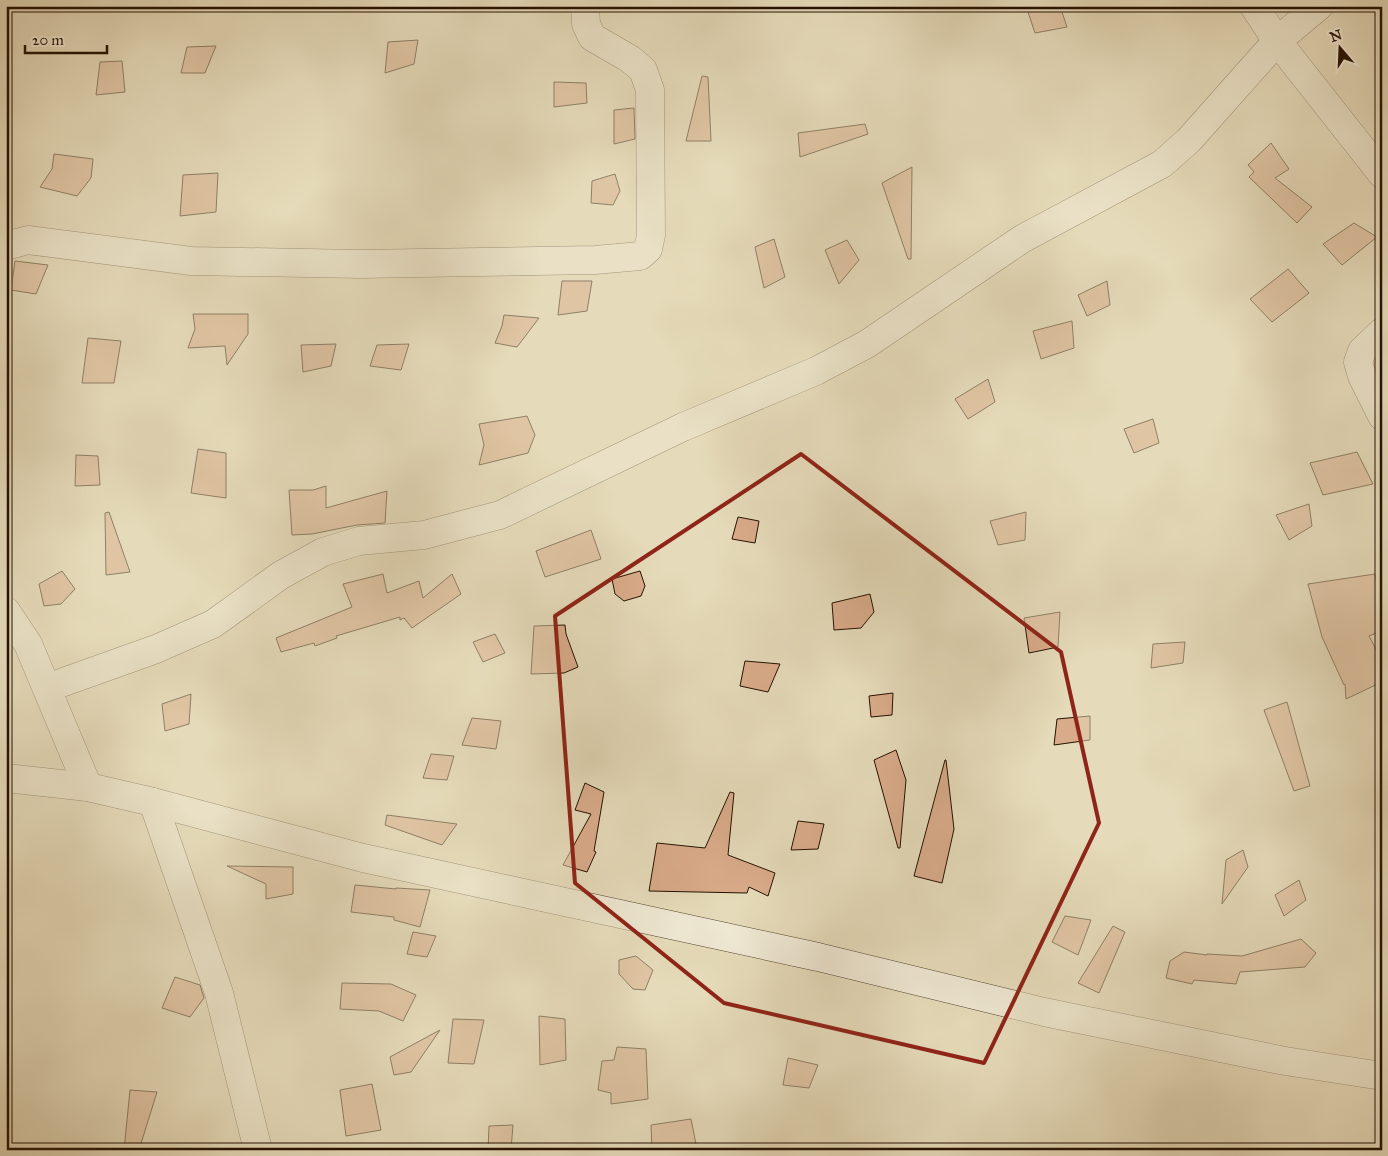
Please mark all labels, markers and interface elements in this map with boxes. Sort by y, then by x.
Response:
scale bar [25,22,108,54]
north arrow [1316,22,1366,72]
text: N [1328,26,1344,46]
text: 20 m [32,31,64,49]

